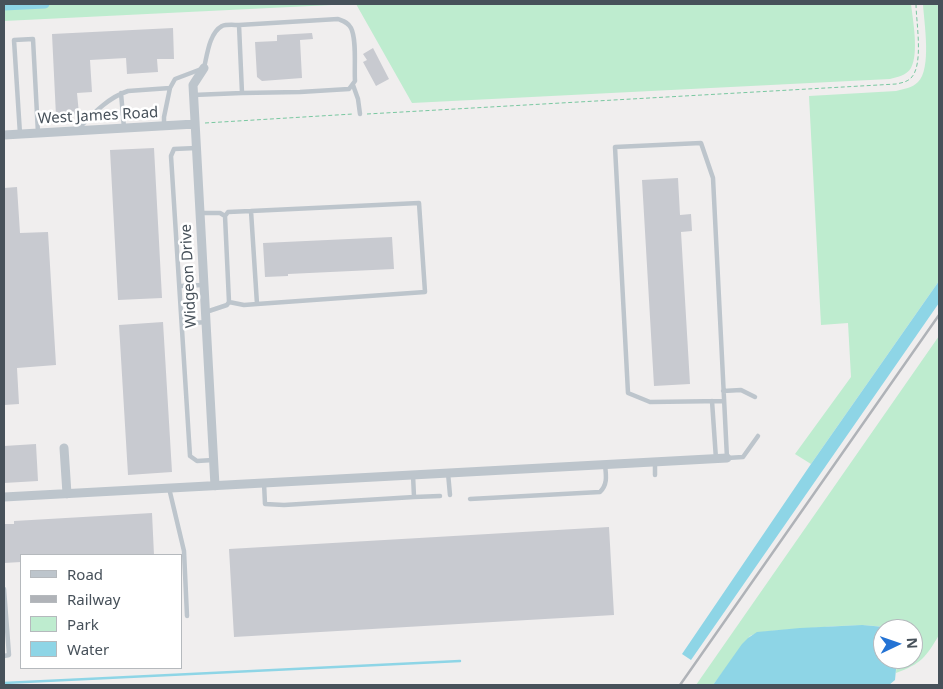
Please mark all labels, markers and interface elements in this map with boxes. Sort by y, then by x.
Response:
street label: West James Road [37,104,159,128]
street label: Widgeon Drive [177,224,201,328]
legend [20,554,182,669]
text: Road [67,564,103,584]
text: Railway [67,589,120,609]
text: Park [67,614,99,634]
north arrow [873,619,923,669]
text: N [903,637,922,649]
text: Water [67,639,109,659]

